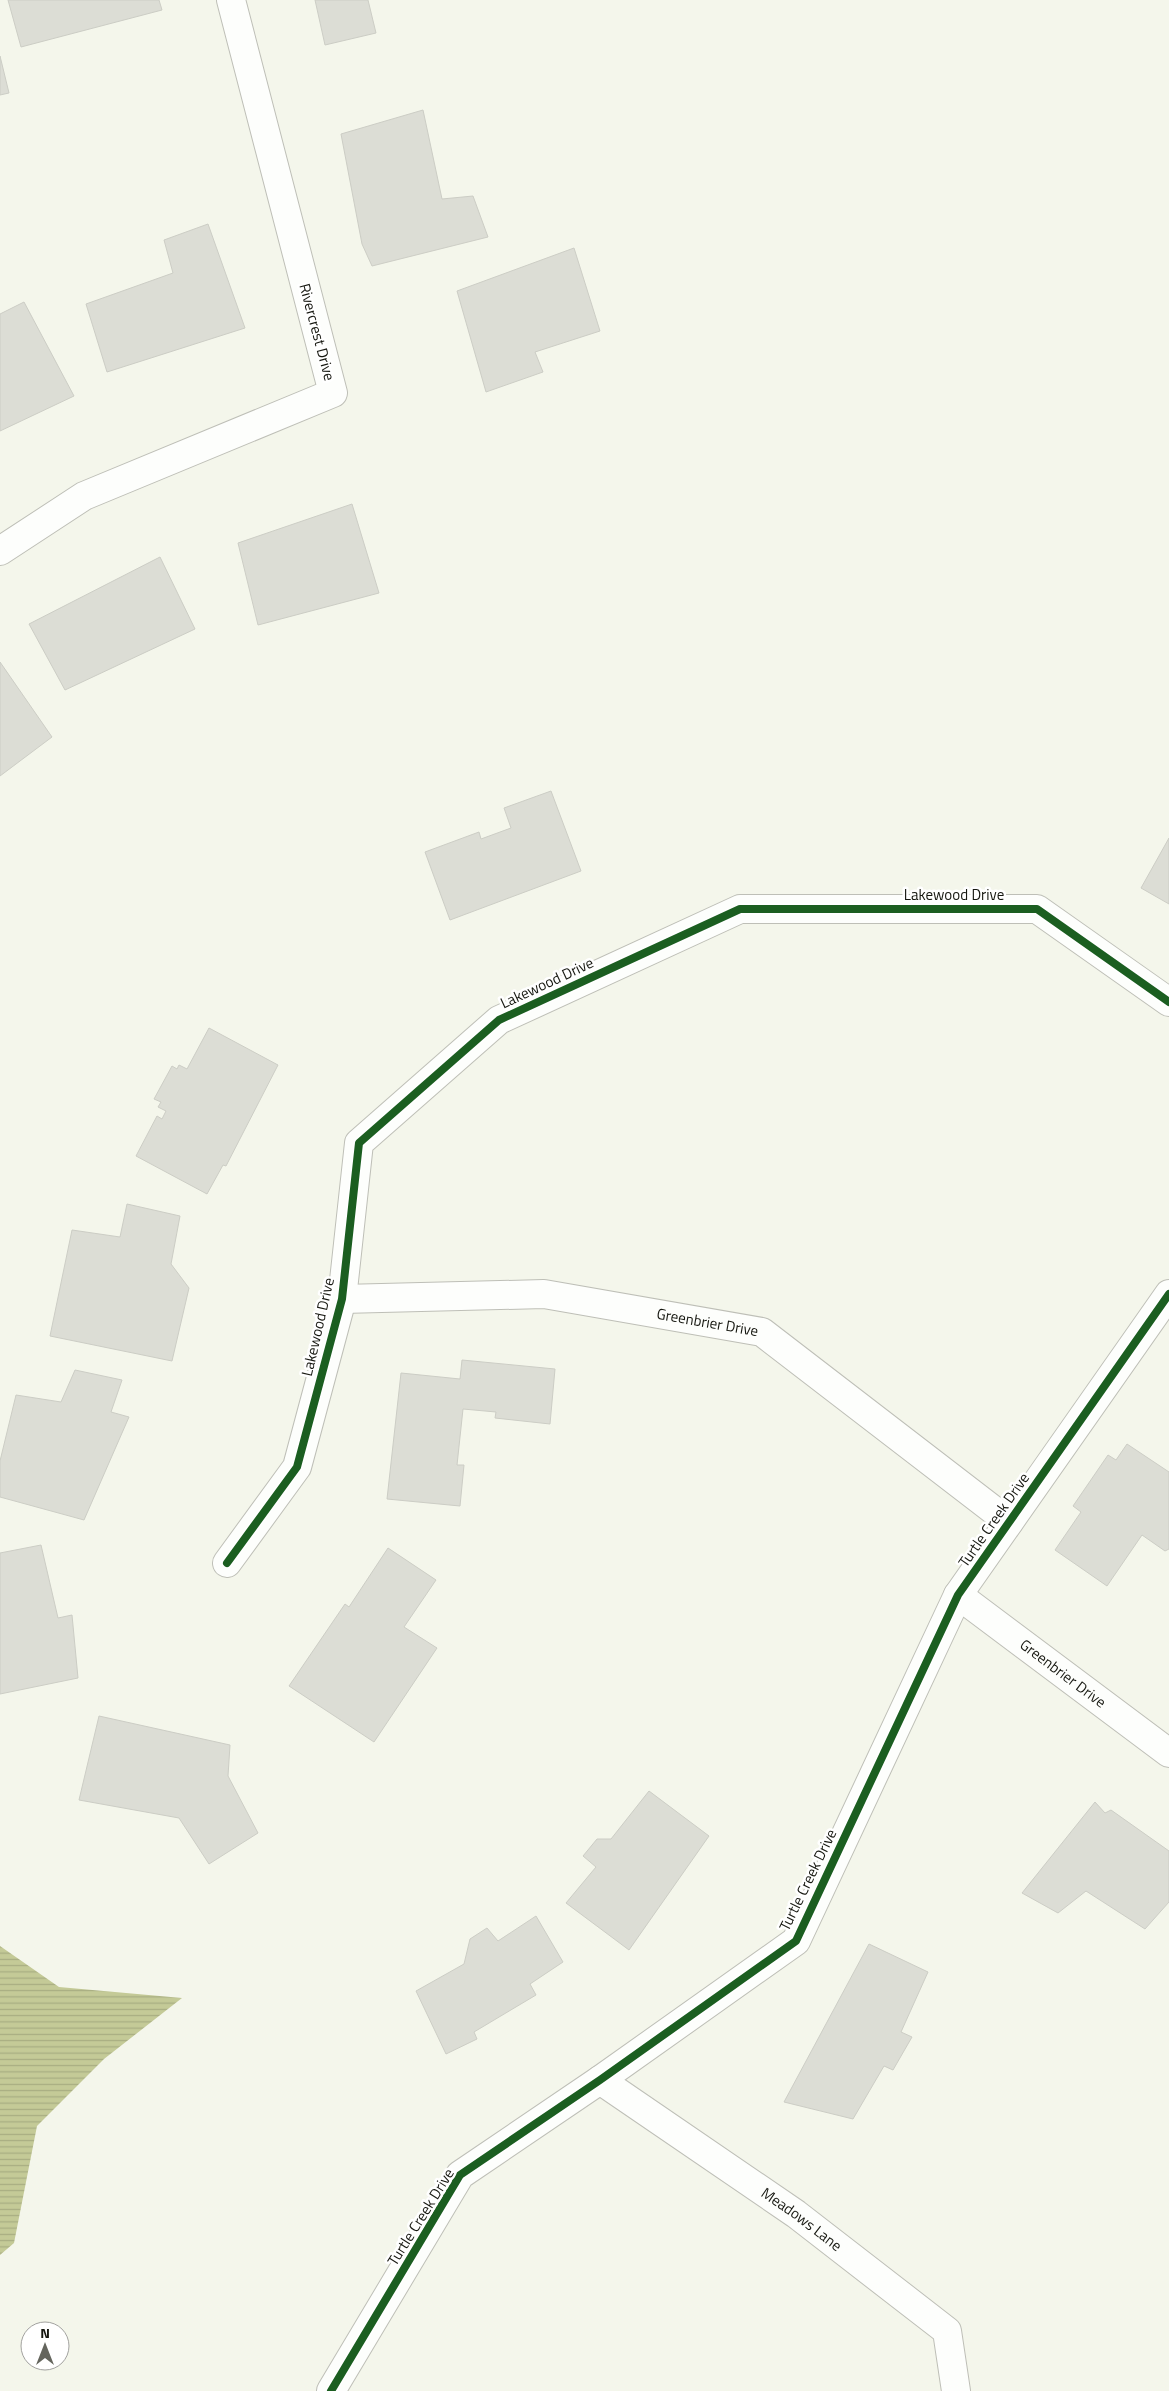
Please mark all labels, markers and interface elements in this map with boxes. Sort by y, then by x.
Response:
street label: Rivercrest Drive [293,281,341,383]
street label: Lakewood Drive [904,883,1004,906]
street label: Lakewood Drive [496,951,597,1014]
street label: Lakewood Drive [295,1275,340,1378]
street label: Greenbrier Drive [655,1302,760,1342]
street label: Turtle Creek Drive [952,1468,1035,1572]
street label: Greenbrier Drive [1015,1633,1111,1713]
street label: Turtle Creek Drive [773,1825,842,1935]
street label: Turtle Creek Drive [381,2164,460,2270]
street label: Meadows Lane [757,2181,847,2257]
north arrow [20,2321,70,2371]
text: N [40,2322,50,2343]

